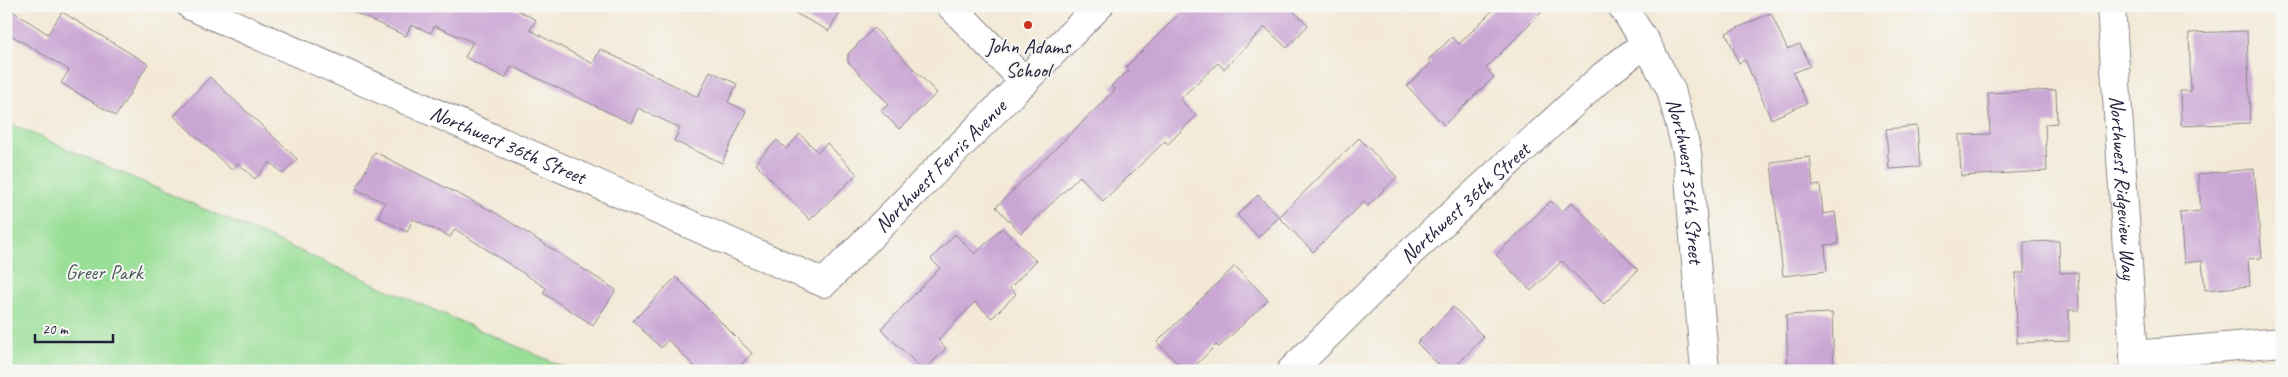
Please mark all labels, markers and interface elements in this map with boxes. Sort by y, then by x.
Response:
marker: John Adams School [1022,19,1034,31]
place label: John Adams School [985,33,1072,83]
street label: Northwest Ferris Avenue [869,92,1013,238]
street label: Northwest Ridgeview Way [2104,95,2142,282]
street label: Northwest 35th Street [1661,96,1709,267]
street label: Northwest 36th Street [426,99,591,191]
street label: Northwest 36th Street [1394,135,1537,269]
park label: Greer Park [66,259,145,285]
scale bar [35,312,112,344]
text: 20 m [42,320,69,339]

